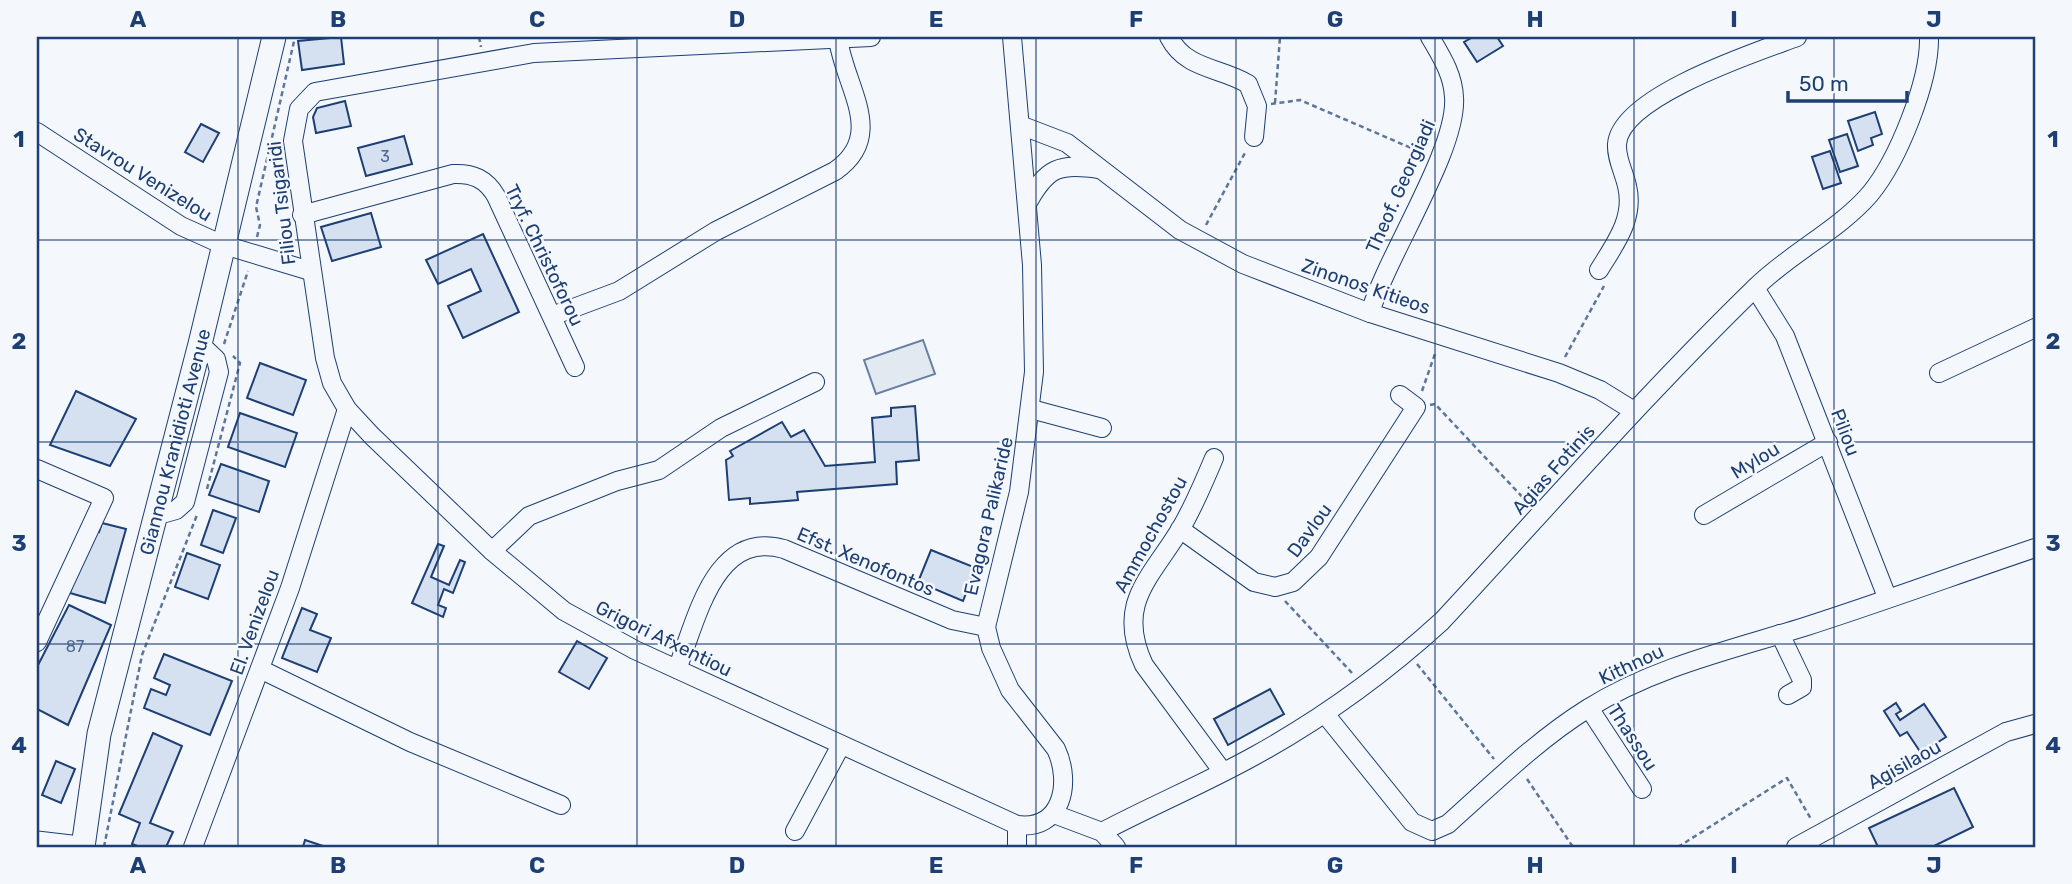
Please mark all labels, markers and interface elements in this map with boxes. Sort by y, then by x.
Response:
text: A [130,5,147,33]
text: B [330,5,346,33]
text: C [529,5,545,33]
text: D [729,5,745,33]
text: E [929,5,943,33]
text: F [1129,5,1143,33]
text: G [1327,5,1343,33]
text: H [1526,5,1544,33]
text: I [1730,5,1738,33]
text: J [1926,5,1942,33]
scale bar [1788,60,1908,104]
text: 50 m [1799,71,1849,96]
street label: Theof. Georgiadi [1361,116,1440,256]
street label: Stavrou Venizelou [69,123,216,226]
text: 1 [13,125,25,153]
text: 1 [2047,125,2059,153]
street label: Filiou Tsigaridi [262,140,301,266]
house number: 3 [380,147,390,166]
street label: Tryf. Christoforou [500,181,589,330]
street label: Zinonos Kitieos [1299,254,1433,319]
street label: Giannou Kranidioti Avenue [135,326,215,557]
text: 2 [12,327,26,355]
text: 2 [2046,327,2060,355]
street label: Piliou [1826,405,1865,459]
street label: Agias Fotinis [1507,420,1600,519]
street label: Evagora Palikaride [959,435,1018,598]
street label: Mylou [1727,437,1784,484]
street label: Ammochostou [1109,472,1192,597]
street label: Davlou [1282,499,1337,562]
street label: Efst. Xenofontos [794,522,938,601]
text: 3 [11,529,27,557]
text: 3 [2045,529,2061,557]
street label: El. Venizelou [225,566,284,678]
street label: Grigori Afxentiou [592,595,736,681]
house number: 87 [66,637,84,656]
street label: Kithnou [1595,639,1667,689]
street label: Thassou [1603,700,1662,775]
text: 4 [11,731,27,759]
text: 4 [2045,731,2061,759]
street label: Agisilaou [1864,735,1945,794]
text: A [130,851,147,879]
text: B [330,851,346,879]
text: C [529,851,545,879]
text: D [729,851,745,879]
text: E [929,851,943,879]
text: F [1129,851,1143,879]
text: G [1327,851,1343,879]
text: H [1526,851,1544,879]
text: I [1730,851,1738,879]
text: J [1926,851,1942,879]

